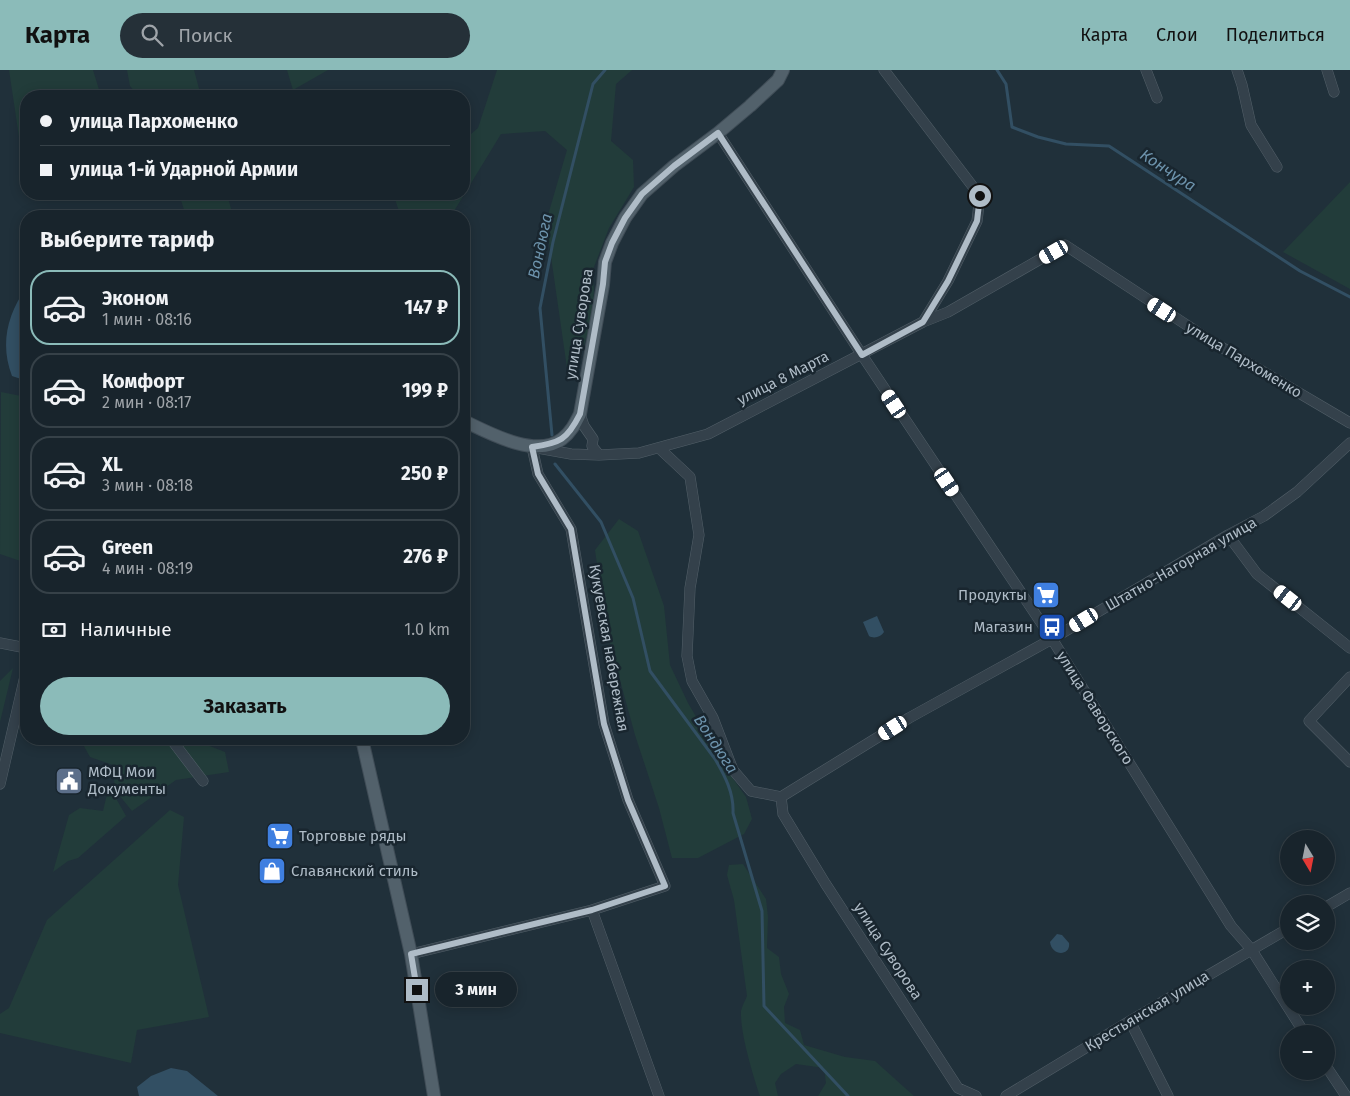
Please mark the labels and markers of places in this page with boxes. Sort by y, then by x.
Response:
supermarket icon: Продукты [1031,580,1061,610]
place label: Продукты [958,586,1027,604]
bus stop icon: Магазин [1037,612,1067,642]
place label: Магазин [974,618,1033,636]
place label: МФЦ Мои Документы [87,763,166,798]
public building icon: МФЦ Мои Документы [54,766,84,796]
supermarket icon: Торговые ряды [265,821,295,851]
place label: Торговые ряды [299,827,406,845]
shop icon: Славянский стиль [257,856,287,886]
place label: Славянский стиль [291,862,418,880]

